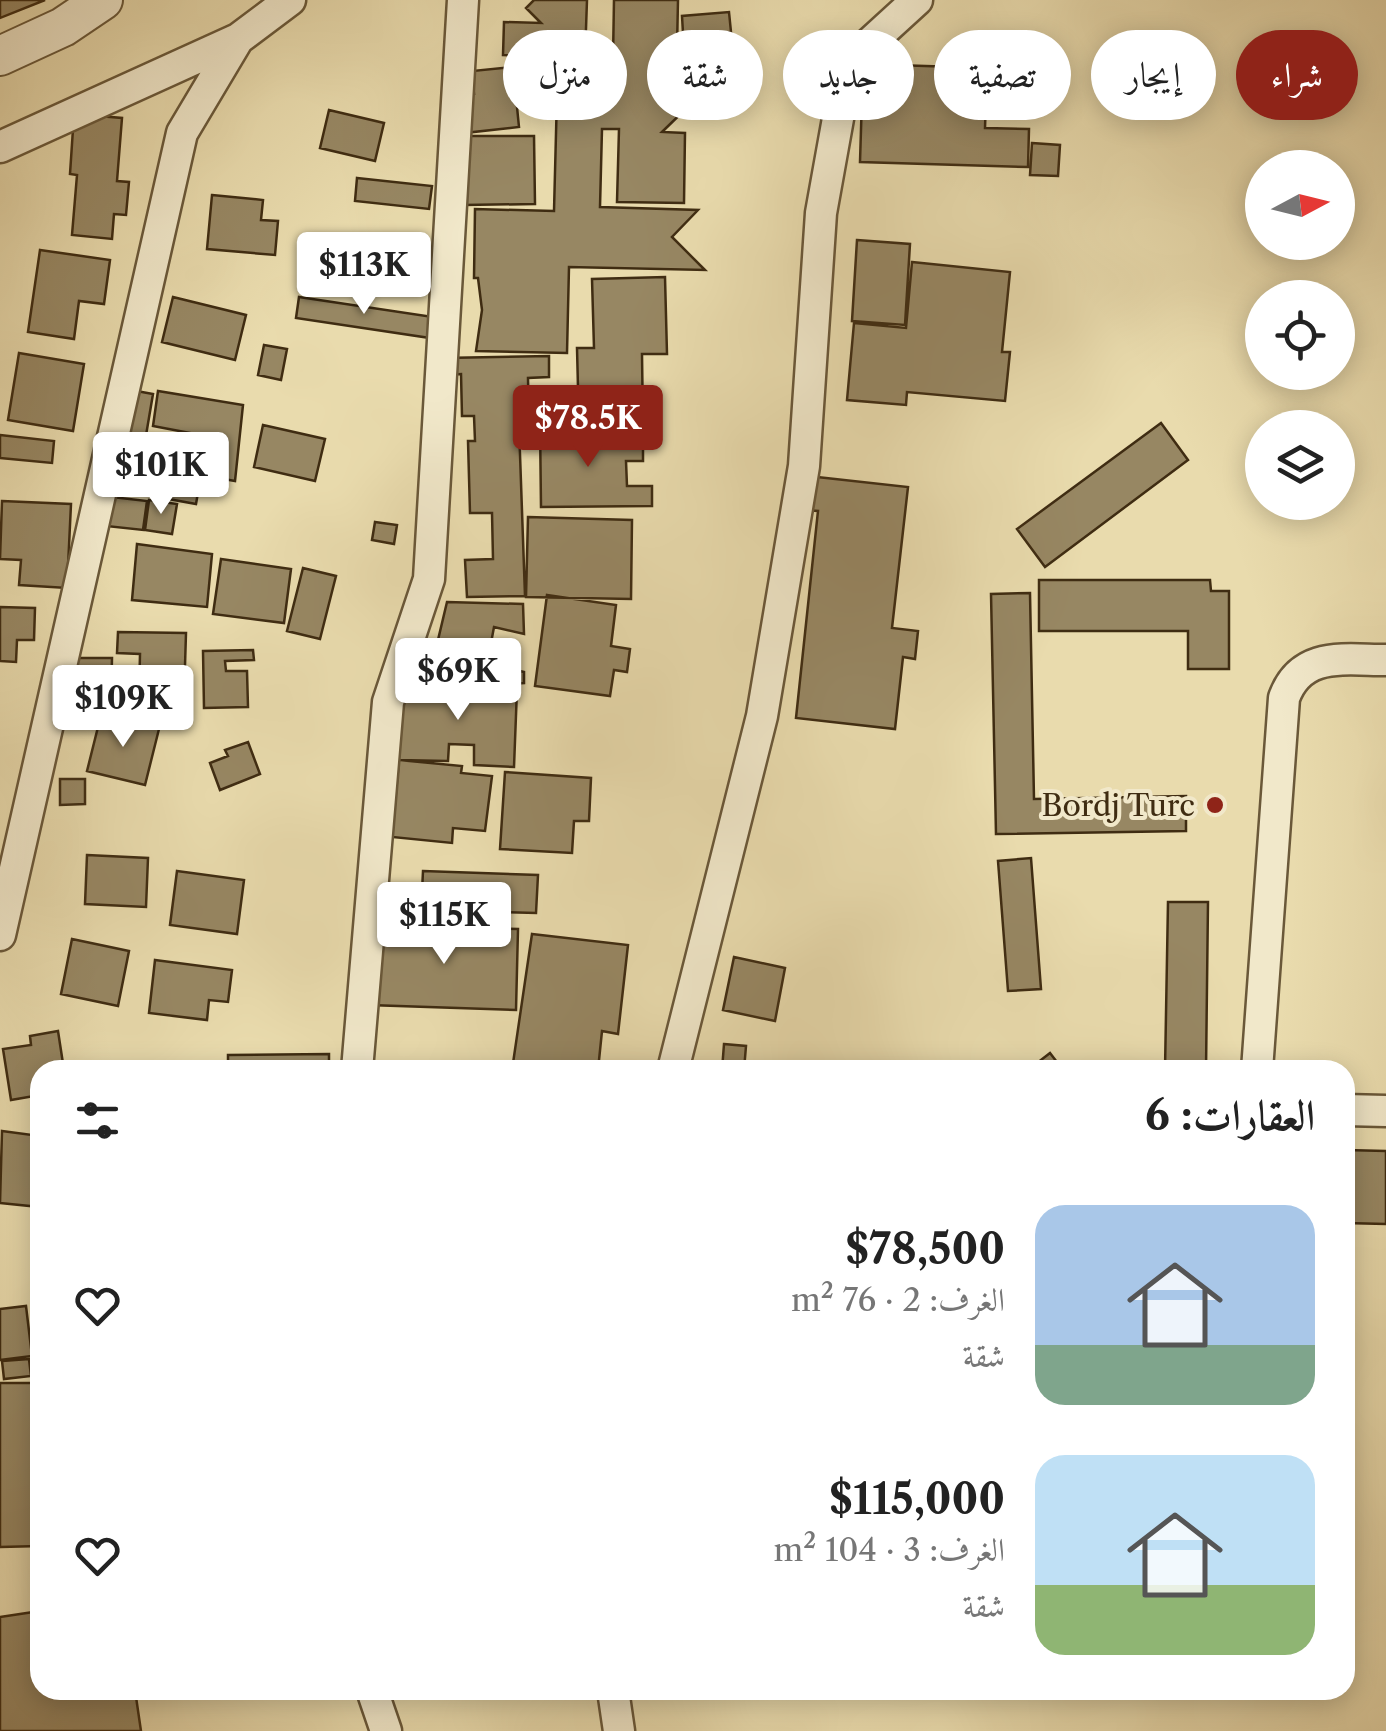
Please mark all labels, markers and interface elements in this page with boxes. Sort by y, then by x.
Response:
chip: منزل [503,30,627,120]
chip: شقة [647,30,763,120]
chip: جديد [783,30,914,120]
chip: تصفية [934,30,1071,120]
chip: إيجار [1091,30,1216,120]
chip: شراء [1236,30,1358,120]
north arrow [1245,150,1355,260]
map controls [1245,150,1355,520]
pin: $113K [294,232,434,317]
text: $113K [319,245,409,284]
button: locate [1245,280,1355,390]
pin: $78.5K [507,385,669,470]
text: $78.5K [535,398,641,437]
button: layers [1245,410,1355,520]
pin: $101K [91,432,231,517]
text: $101K [115,445,207,484]
pin: $69K [399,638,517,723]
text: $69K [417,651,499,690]
pin: $109K [53,665,193,750]
text: $109K [74,678,172,717]
place label: Bordj Turc [1042,787,1195,824]
marker: Bordj Turc [1204,794,1226,816]
pin: $115K [374,882,514,967]
text: $115K [399,895,489,934]
text: العقارات: 6 [1145,1089,1315,1141]
icon: filters [70,1093,125,1148]
text: $78,500 [846,1223,1005,1275]
icon: home [1115,1245,1235,1365]
icon: heart [70,1278,125,1333]
text: الغرف: 2 · 76 m² [791,1280,1005,1319]
text: شقة [963,1336,1005,1375]
text: $115,000 [829,1473,1005,1525]
icon: home [1115,1495,1235,1615]
icon: heart [70,1528,125,1583]
text: الغرف: 3 · 104 m² [773,1530,1005,1569]
text: شقة [963,1586,1005,1625]

